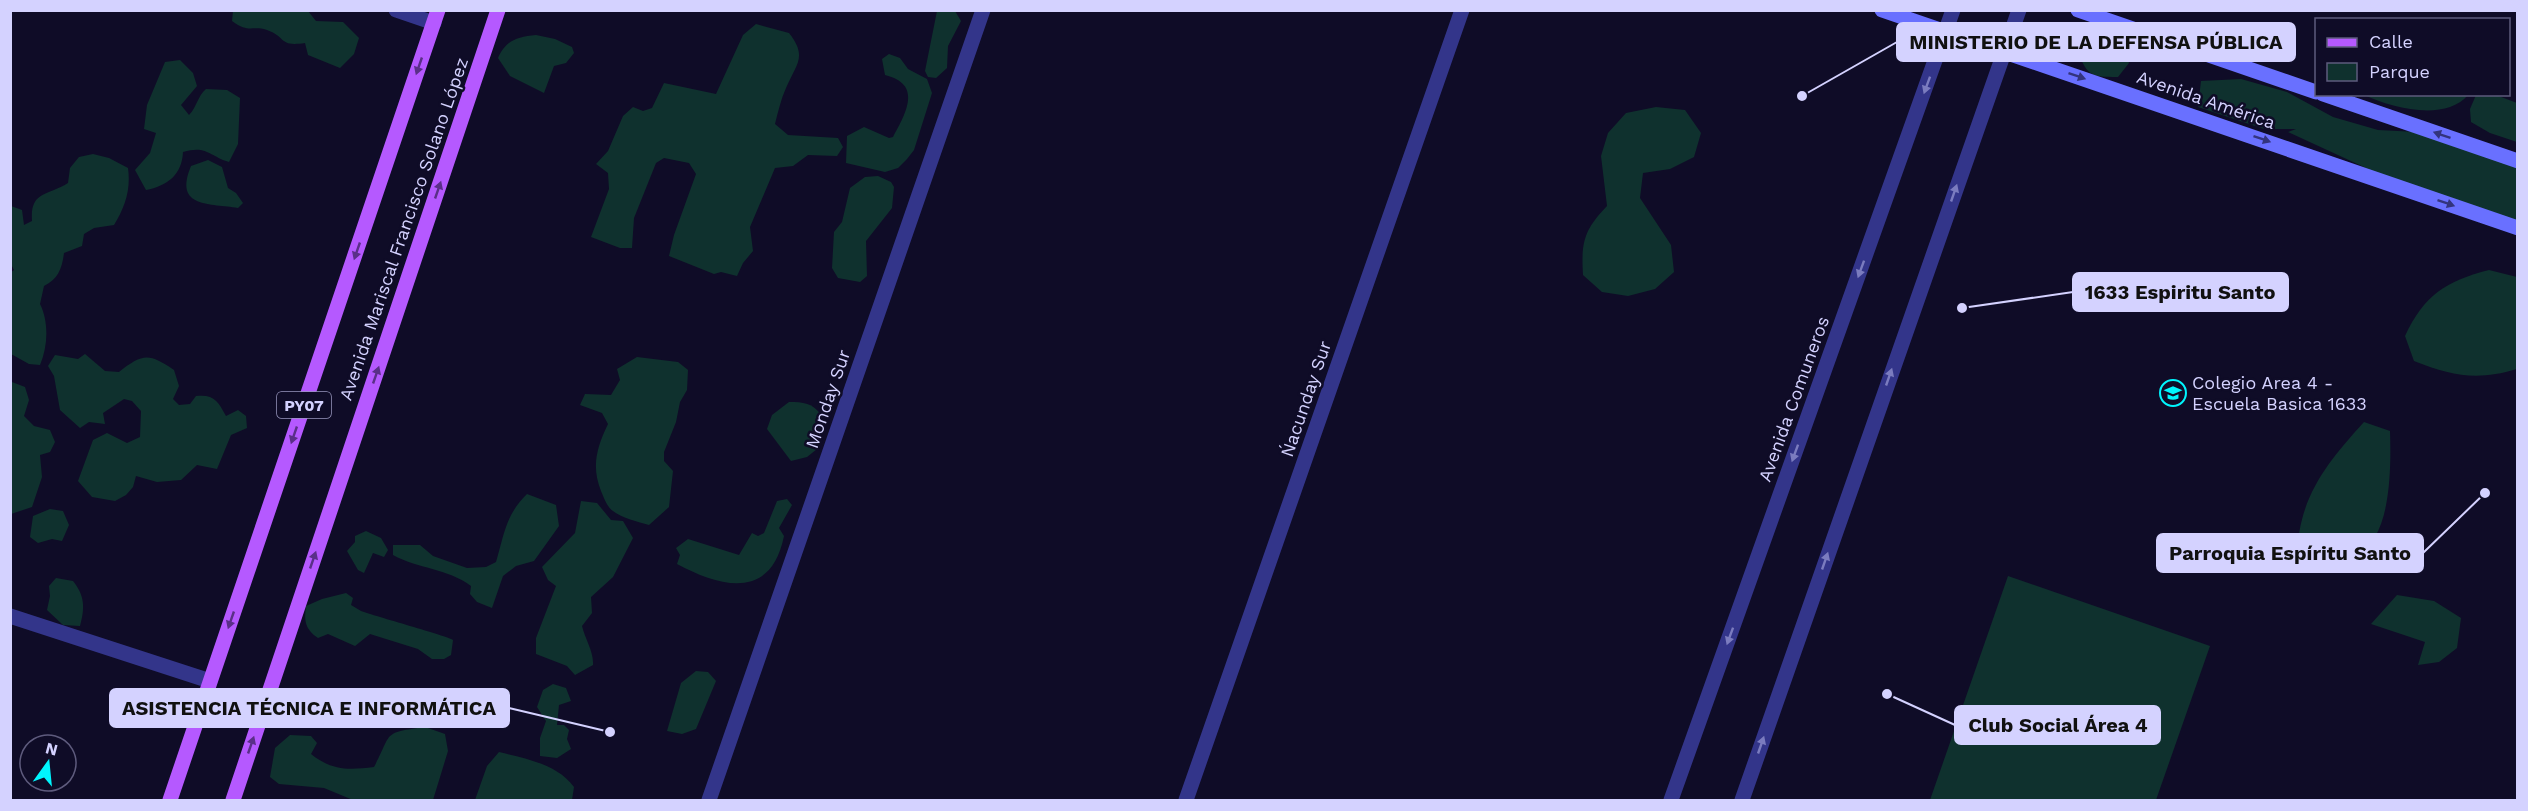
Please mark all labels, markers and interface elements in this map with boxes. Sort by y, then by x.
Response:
legend [2315,18,2510,96]
callout: MINISTERIO DE LA DEFENSA PÚBLICA [1897,23,2295,61]
text: MINISTERIO DE LA DEFENSA PÚBLICA [1909,30,2283,54]
text: Calle [2369,31,2413,52]
street label: Avenida Mariscal Francisco Solano López [335,55,472,403]
one-way arrow [414,57,424,75]
text: Parque [2369,61,2430,82]
street label: Avenida América [2134,66,2278,133]
one-way arrow [2068,72,2086,82]
one-way arrow [1921,77,1931,95]
one-way arrow [2433,130,2451,140]
one-way arrow [2253,135,2271,145]
one-way arrow [433,181,443,199]
one-way arrow [1949,184,1959,202]
one-way arrow [2437,198,2455,208]
one-way arrow [351,242,361,260]
one-way arrow [1856,260,1865,278]
callout: 1633 Espiritu Santo [2073,273,2288,311]
text: 1633 Espiritu Santo [2085,280,2275,304]
street label: Avenida Comuneros [1754,313,1833,484]
street label: Ńacunday Sur [1276,338,1335,460]
street label: Monday Sur [801,347,854,451]
one-way arrow [371,366,381,384]
one-way arrow [1885,368,1895,386]
place label: Colegio Area 4 - Escuela Basica 1633 [2192,372,2367,414]
school or university icon: Colegio Area 4 - Escuela Basica 1633 [2158,378,2188,408]
road number: PY07 [277,392,331,418]
one-way arrow [288,426,298,444]
one-way arrow [1790,444,1800,462]
callout: Parroquia Espíritu Santo [2157,534,2423,572]
text: Parroquia Espíritu Santo [2169,541,2411,565]
one-way arrow [309,551,319,569]
one-way arrow [1821,552,1831,570]
one-way arrow [226,611,236,629]
one-way arrow [1724,627,1734,645]
callout: ASISTENCIA TÉCNICA E INFORMÁTICA [110,689,509,727]
text: ASISTENCIA TÉCNICA E INFORMÁTICA [122,696,496,720]
callout: Club Social Área 4 [1955,706,2160,744]
text: Club Social Área 4 [1968,713,2148,737]
north arrow [18,733,78,793]
one-way arrow [247,736,257,754]
one-way arrow [1757,736,1767,754]
text: N [44,738,60,760]

